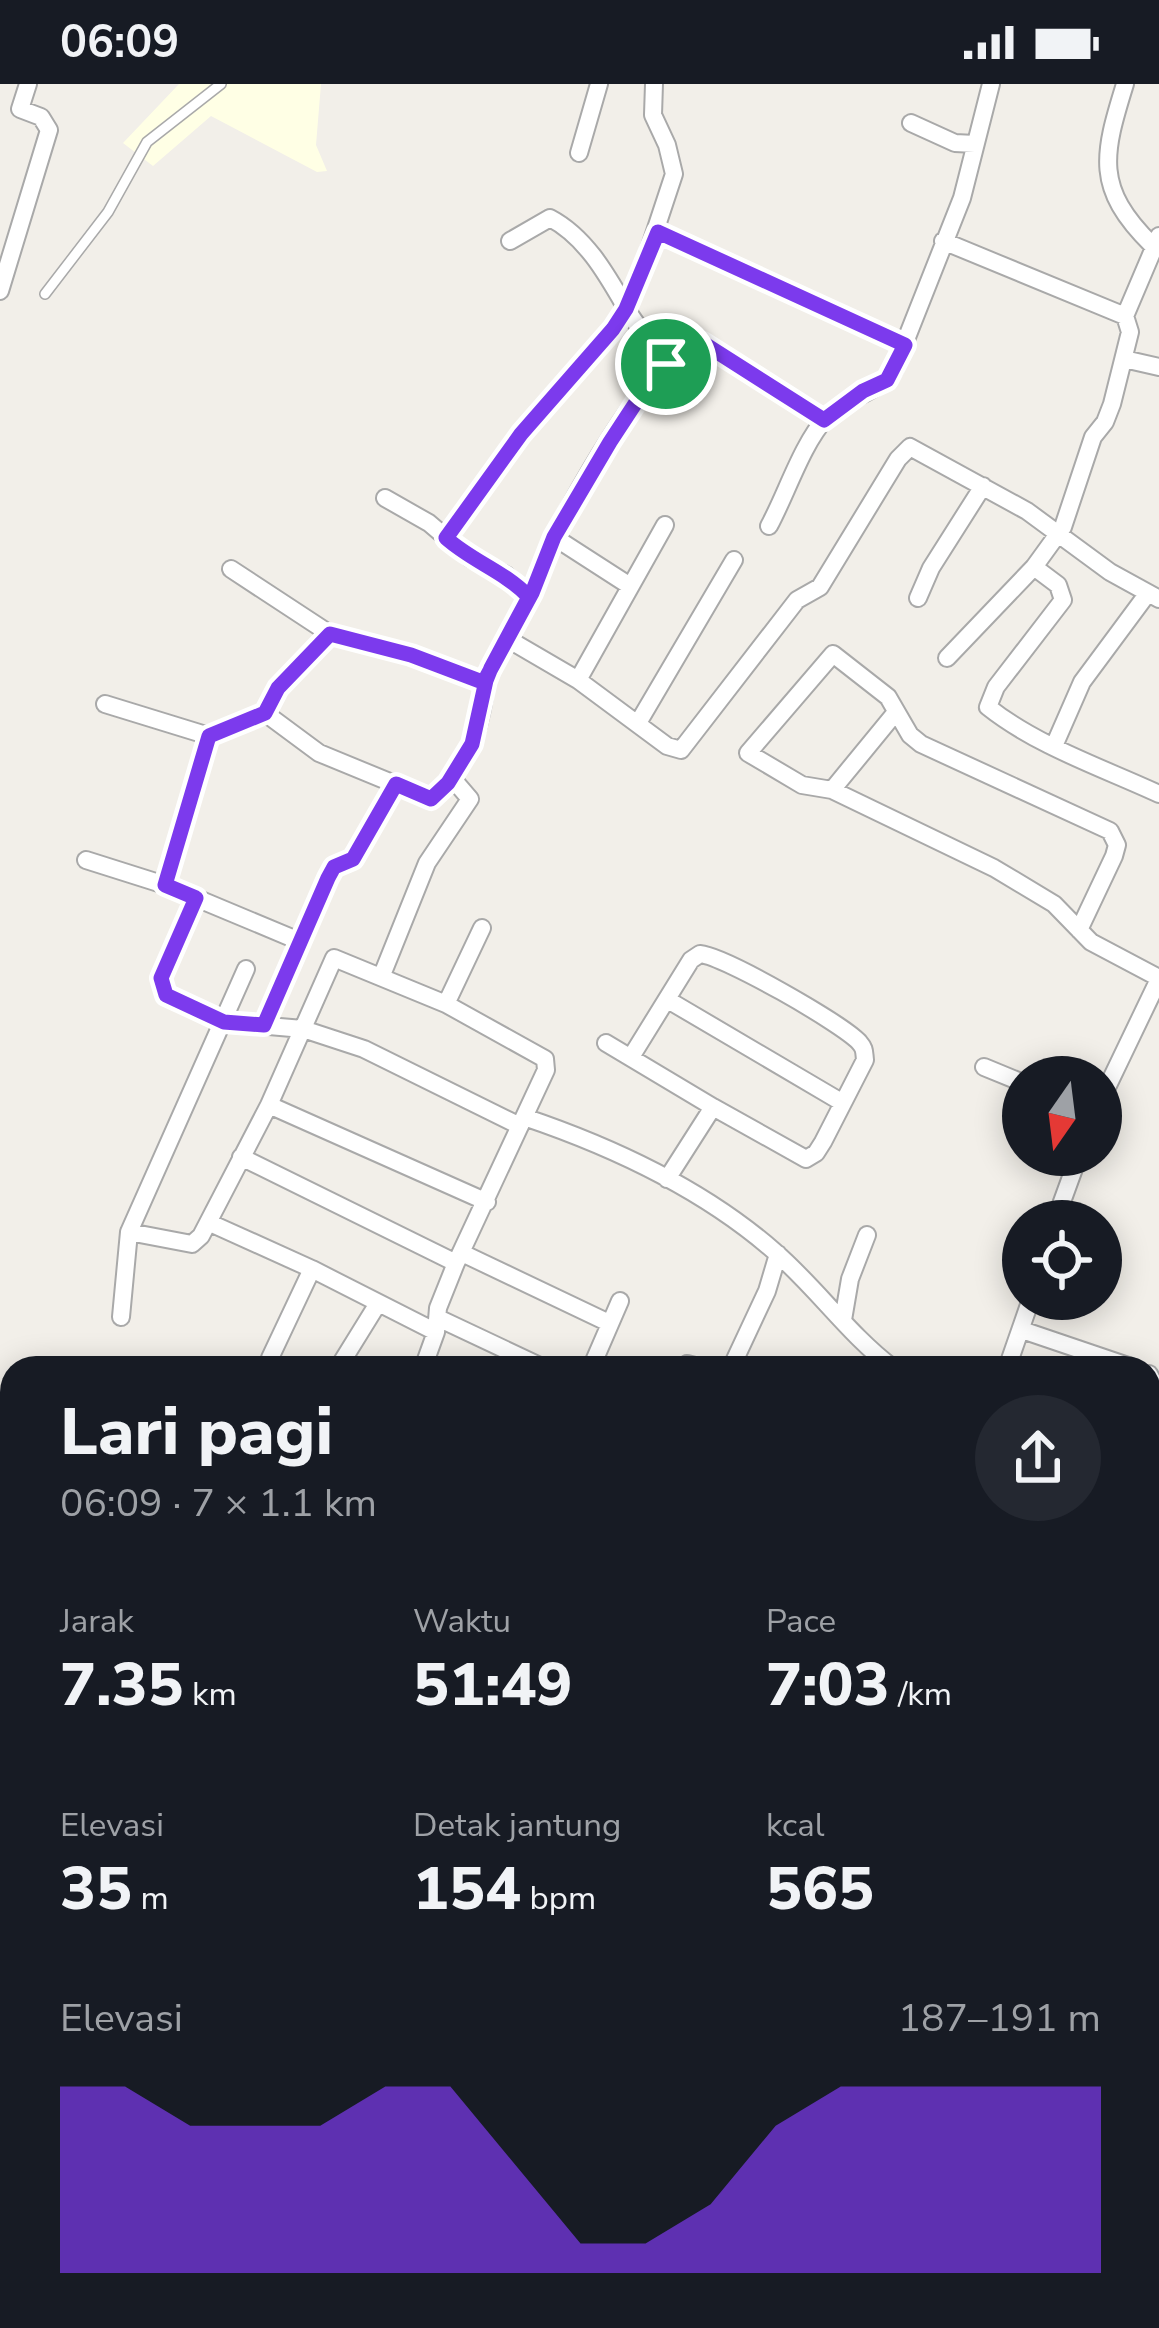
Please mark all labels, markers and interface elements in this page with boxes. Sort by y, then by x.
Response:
text: 06:09 [60,12,179,73]
pin [615,313,717,415]
icon: arrive [633,331,699,397]
north arrow [1002,1056,1122,1176]
map controls [1002,1056,1122,1320]
button: locate [1002,1200,1122,1320]
text: Lari pagi [60,1387,333,1477]
button: share [975,1395,1101,1521]
text: 06:09 · 7 × 1.1 km [60,1477,377,1530]
text: Jarak [60,1599,134,1644]
text: Waktu [413,1599,511,1644]
text: Pace [766,1599,836,1644]
text: 7.35 [60,1644,184,1726]
text: 51:49 [413,1644,573,1726]
text: 7:03 [766,1644,890,1726]
text: km [184,1672,237,1717]
text: /km [890,1672,952,1717]
text: Elevasi [60,1803,164,1848]
text: Detak jantung [413,1803,621,1848]
text: kcal [766,1803,825,1848]
text: 35 [60,1848,132,1930]
text: 154 [413,1848,521,1930]
text: 565 [766,1848,874,1930]
text: m [132,1876,169,1921]
text: bpm [521,1876,596,1921]
text: Elevasi [60,1992,183,2045]
text: 187–191 m [898,1992,1101,2045]

